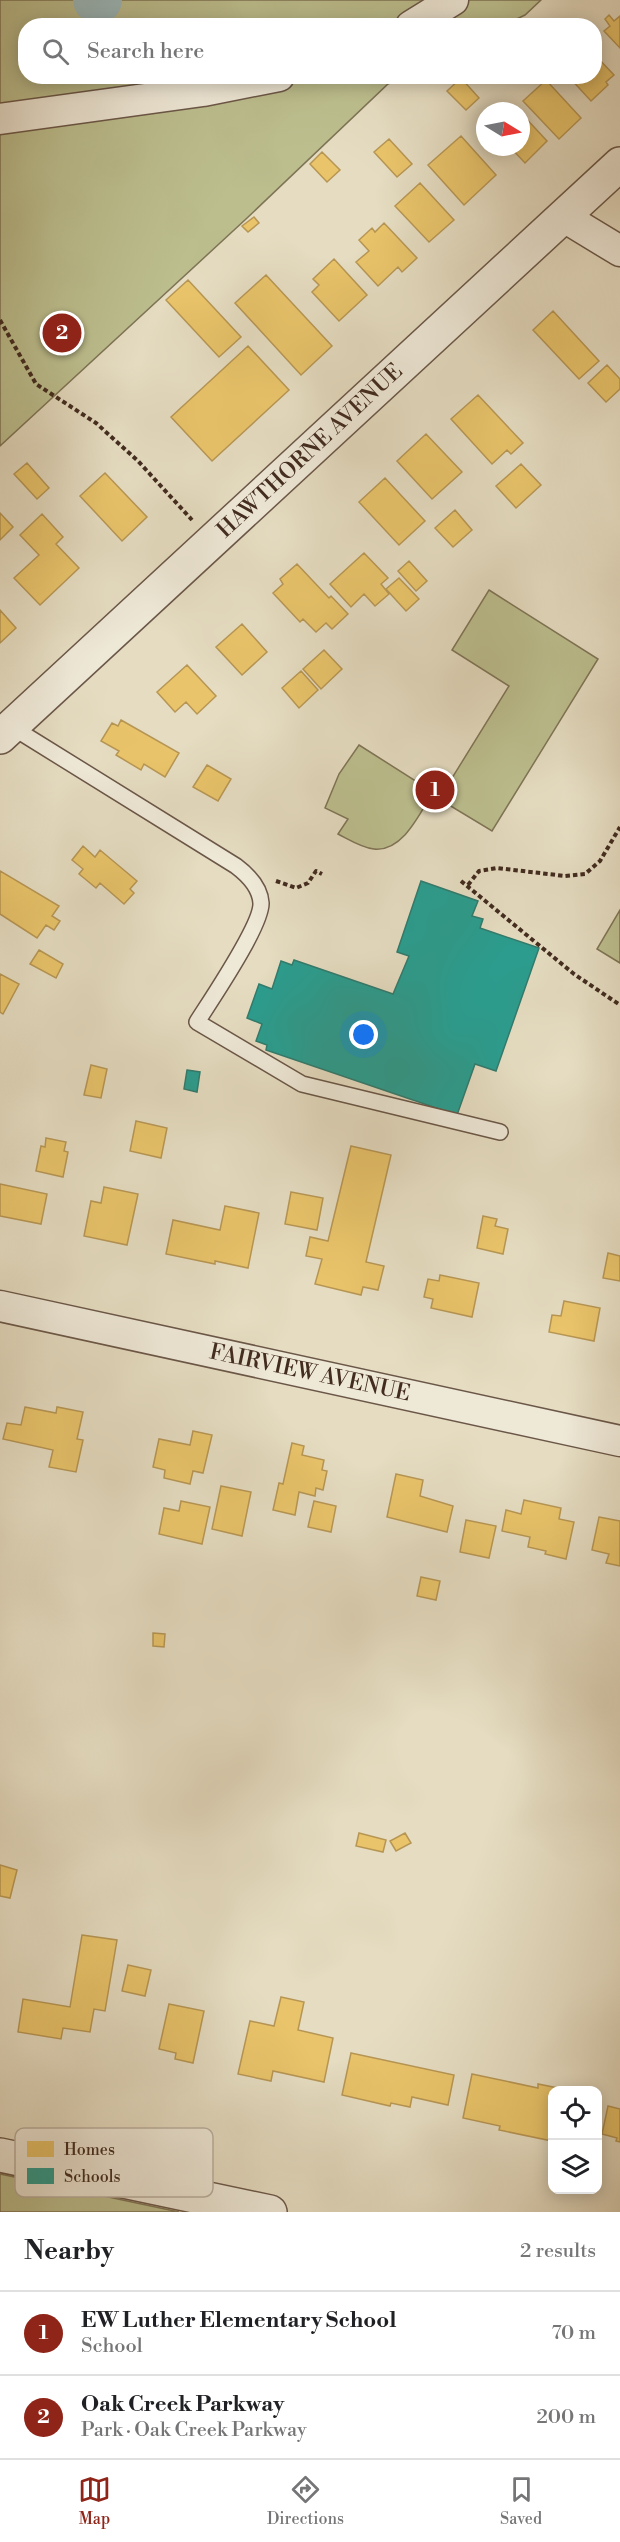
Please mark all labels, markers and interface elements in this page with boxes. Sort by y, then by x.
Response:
search box [18,18,602,84]
icon: search [39,35,72,68]
text: Search here [87,38,204,65]
north arrow [476,102,530,156]
pin: 2 [42,310,82,356]
street label: HAWTHORNE AVENUE [212,358,408,544]
pin: 1 [416,768,454,812]
your location [349,1020,378,1049]
street label: FAIRVIEW AVENUE [207,1339,413,1407]
map controls [548,2086,602,2194]
button: locate [548,2086,602,2140]
legend [15,2128,213,2197]
text: Homes [64,2140,115,2160]
button: layers [548,2140,602,2194]
text: Schools [64,2167,120,2187]
text: Nearby [24,2235,114,2267]
text: 2 results [520,2239,596,2264]
text: EW Luther Elementary School [81,2307,396,2334]
text: 1 [39,2321,48,2346]
text: 70 m [552,2321,596,2346]
text: School [81,2334,143,2359]
text: Oak Creek Parkway [81,2391,284,2418]
text: 2 [37,2405,50,2430]
text: 200 m [536,2405,596,2430]
text: Park · Oak Creek Parkway [81,2418,307,2443]
tab: Map [78,2473,111,2529]
tab: Directions [267,2473,344,2529]
tab: Saved [500,2473,542,2529]

